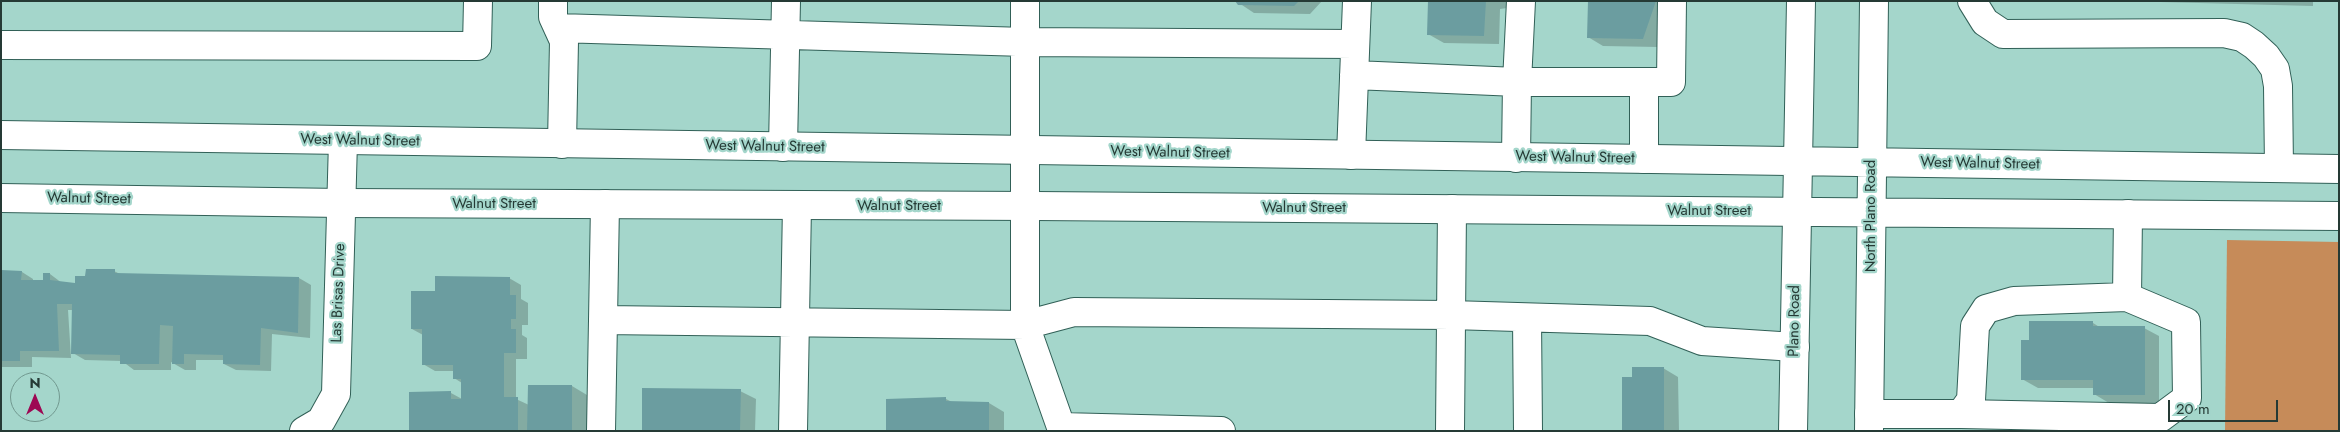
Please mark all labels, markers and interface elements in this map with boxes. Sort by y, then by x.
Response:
street label: West Walnut Street [300,131,420,151]
street label: West Walnut Street [705,137,825,157]
street label: West Walnut Street [1110,143,1230,163]
street label: West Walnut Street [1515,148,1635,168]
street label: West Walnut Street [1920,154,2040,174]
street label: North Plano Road [1862,160,1880,272]
street label: Walnut Street [47,189,131,209]
street label: Walnut Street [452,195,536,213]
street label: Walnut Street [857,197,941,215]
street label: Walnut Street [1262,199,1346,217]
street label: Walnut Street [1667,202,1751,220]
street label: Las Brisas Drive [328,243,350,343]
street label: Plano Road [1785,285,1805,357]
north arrow [10,372,60,422]
text: N [29,373,41,393]
scale bar [2170,390,2280,422]
text: 20 m [2176,398,2210,420]

